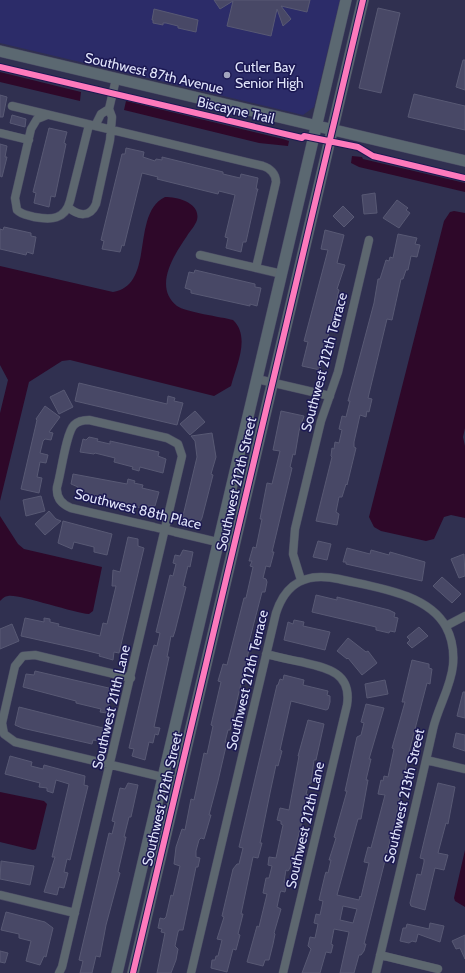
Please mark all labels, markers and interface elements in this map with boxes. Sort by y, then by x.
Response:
street label: Southwest 87th Avenue [83,48,225,98]
place label: Cutler Bay Senior High [235,58,304,92]
marker: Cutler Bay Senior High [222,70,232,80]
street label: Biscayne Trail [196,92,277,128]
street label: Southwest 212th Terrace [297,290,351,434]
street label: Southwest 212th Street [212,415,260,553]
street label: Southwest 88th Place [73,485,203,533]
street label: Southwest 212th Terrace [222,608,272,752]
street label: Southwest 211th Lane [88,643,134,771]
street label: Southwest 213th Street [380,727,428,865]
street label: Southwest 212th Street [138,730,186,868]
street label: Southwest 212th Lane [282,760,328,890]

